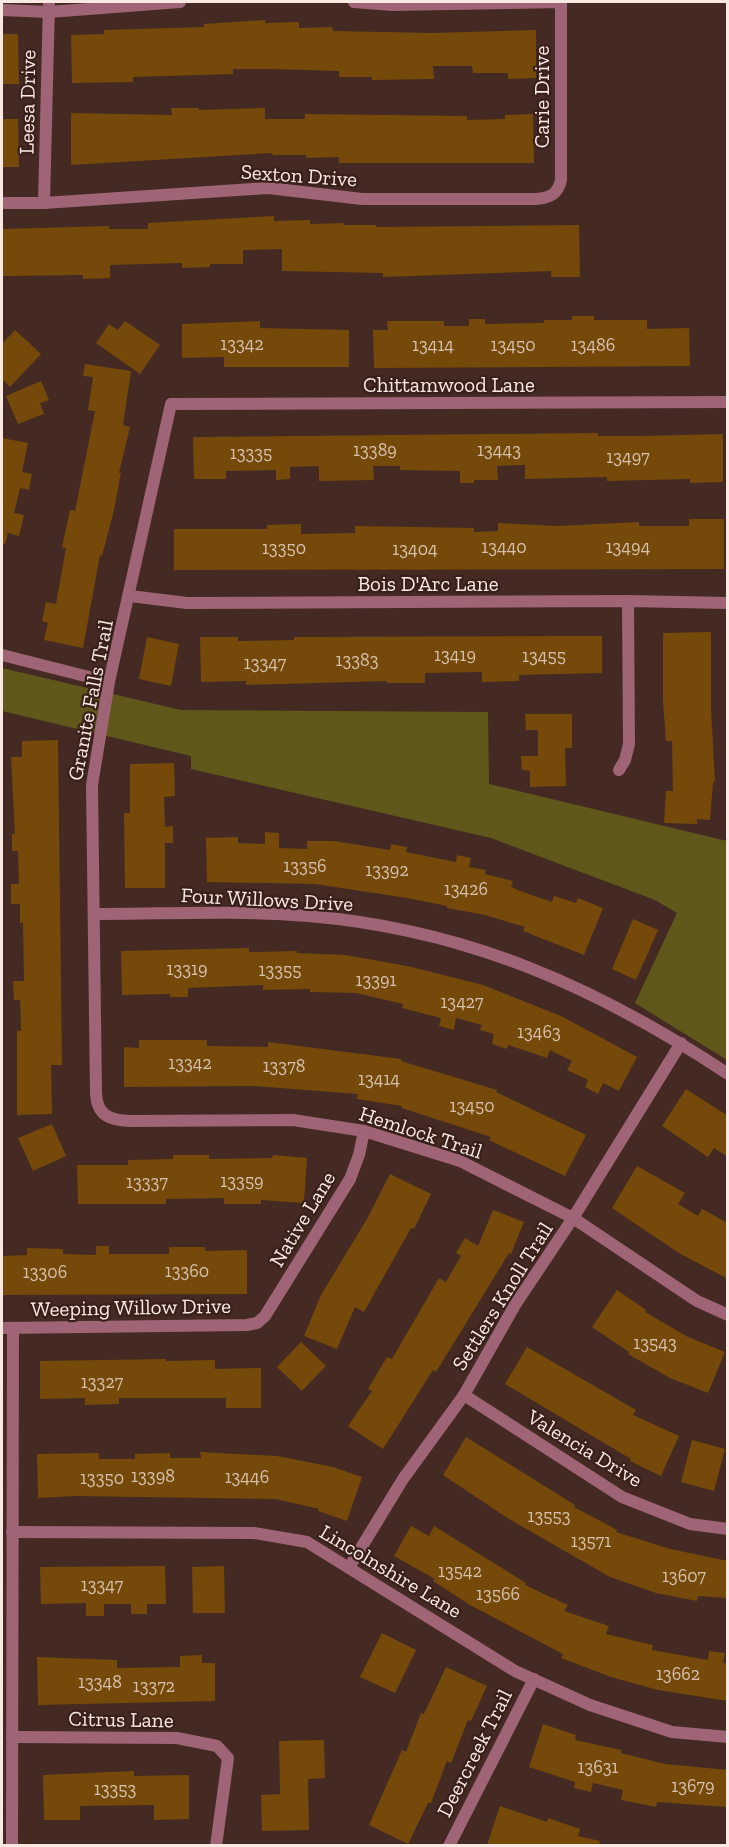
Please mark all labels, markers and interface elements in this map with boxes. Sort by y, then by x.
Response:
street label: Carie Drive [529,46,554,148]
street label: Leesa Drive [14,49,40,155]
street label: Sexton Drive [240,158,358,192]
house number: 13342 [220,333,264,355]
house number: 13414 [412,334,454,356]
house number: 13450 [490,334,536,356]
house number: 13486 [571,334,615,356]
street label: Chittamwood Lane [363,372,535,397]
house number: 13389 [353,439,397,461]
house number: 13443 [477,439,521,461]
house number: 13335 [230,442,272,464]
house number: 13497 [606,446,650,468]
house number: 13440 [481,536,527,558]
house number: 13494 [606,536,651,558]
house number: 13350 [262,537,306,559]
house number: 13404 [392,538,438,560]
street label: Bois D'Arc Lane [357,571,499,596]
street label: Granite Falls Trail [62,617,118,783]
house number: 13419 [434,644,476,666]
house number: 13455 [522,645,566,667]
house number: 13383 [335,649,379,671]
house number: 13347 [244,652,287,674]
house number: 13356 [283,855,327,877]
house number: 13392 [365,859,409,881]
house number: 13426 [444,878,488,900]
street label: Four Willows Drive [180,882,354,916]
house number: 13319 [166,958,208,980]
house number: 13355 [259,959,301,981]
house number: 13391 [355,969,397,991]
house number: 13427 [440,991,484,1013]
house number: 13463 [517,1021,561,1043]
house number: 13342 [168,1052,212,1074]
house number: 13378 [263,1055,305,1077]
house number: 13414 [358,1068,400,1090]
house number: 13450 [449,1095,495,1117]
street label: Hemlock Trail [356,1100,486,1164]
street label: Native Lane [264,1167,340,1271]
house number: 13359 [220,1170,264,1192]
house number: 13337 [126,1171,168,1193]
street label: Settlers Knoll Trail [446,1217,558,1375]
house number: 13360 [165,1260,209,1282]
house number: 13306 [23,1261,67,1283]
street label: Weeping Willow Drive [31,1293,231,1321]
house number: 13543 [633,1332,677,1354]
house number: 13327 [81,1371,124,1393]
street label: Valencia Drive [522,1403,647,1492]
house number: 13398 [131,1465,175,1487]
house number: 13446 [225,1466,269,1488]
house number: 13350 [80,1467,124,1489]
house number: 13553 [528,1505,571,1527]
street label: Lincolnshire Lane [315,1519,467,1623]
house number: 13571 [571,1530,611,1552]
house number: 13542 [438,1560,482,1582]
house number: 13607 [662,1565,707,1587]
house number: 13347 [81,1574,124,1596]
house number: 13566 [476,1583,520,1605]
house number: 13662 [656,1663,700,1685]
house number: 13348 [78,1671,122,1693]
house number: 13372 [133,1675,175,1697]
street label: Deercreek Trail [431,1685,517,1821]
street label: Citrus Lane [68,1706,174,1732]
house number: 13631 [577,1756,619,1778]
house number: 13679 [671,1775,715,1797]
house number: 13353 [94,1778,136,1800]

